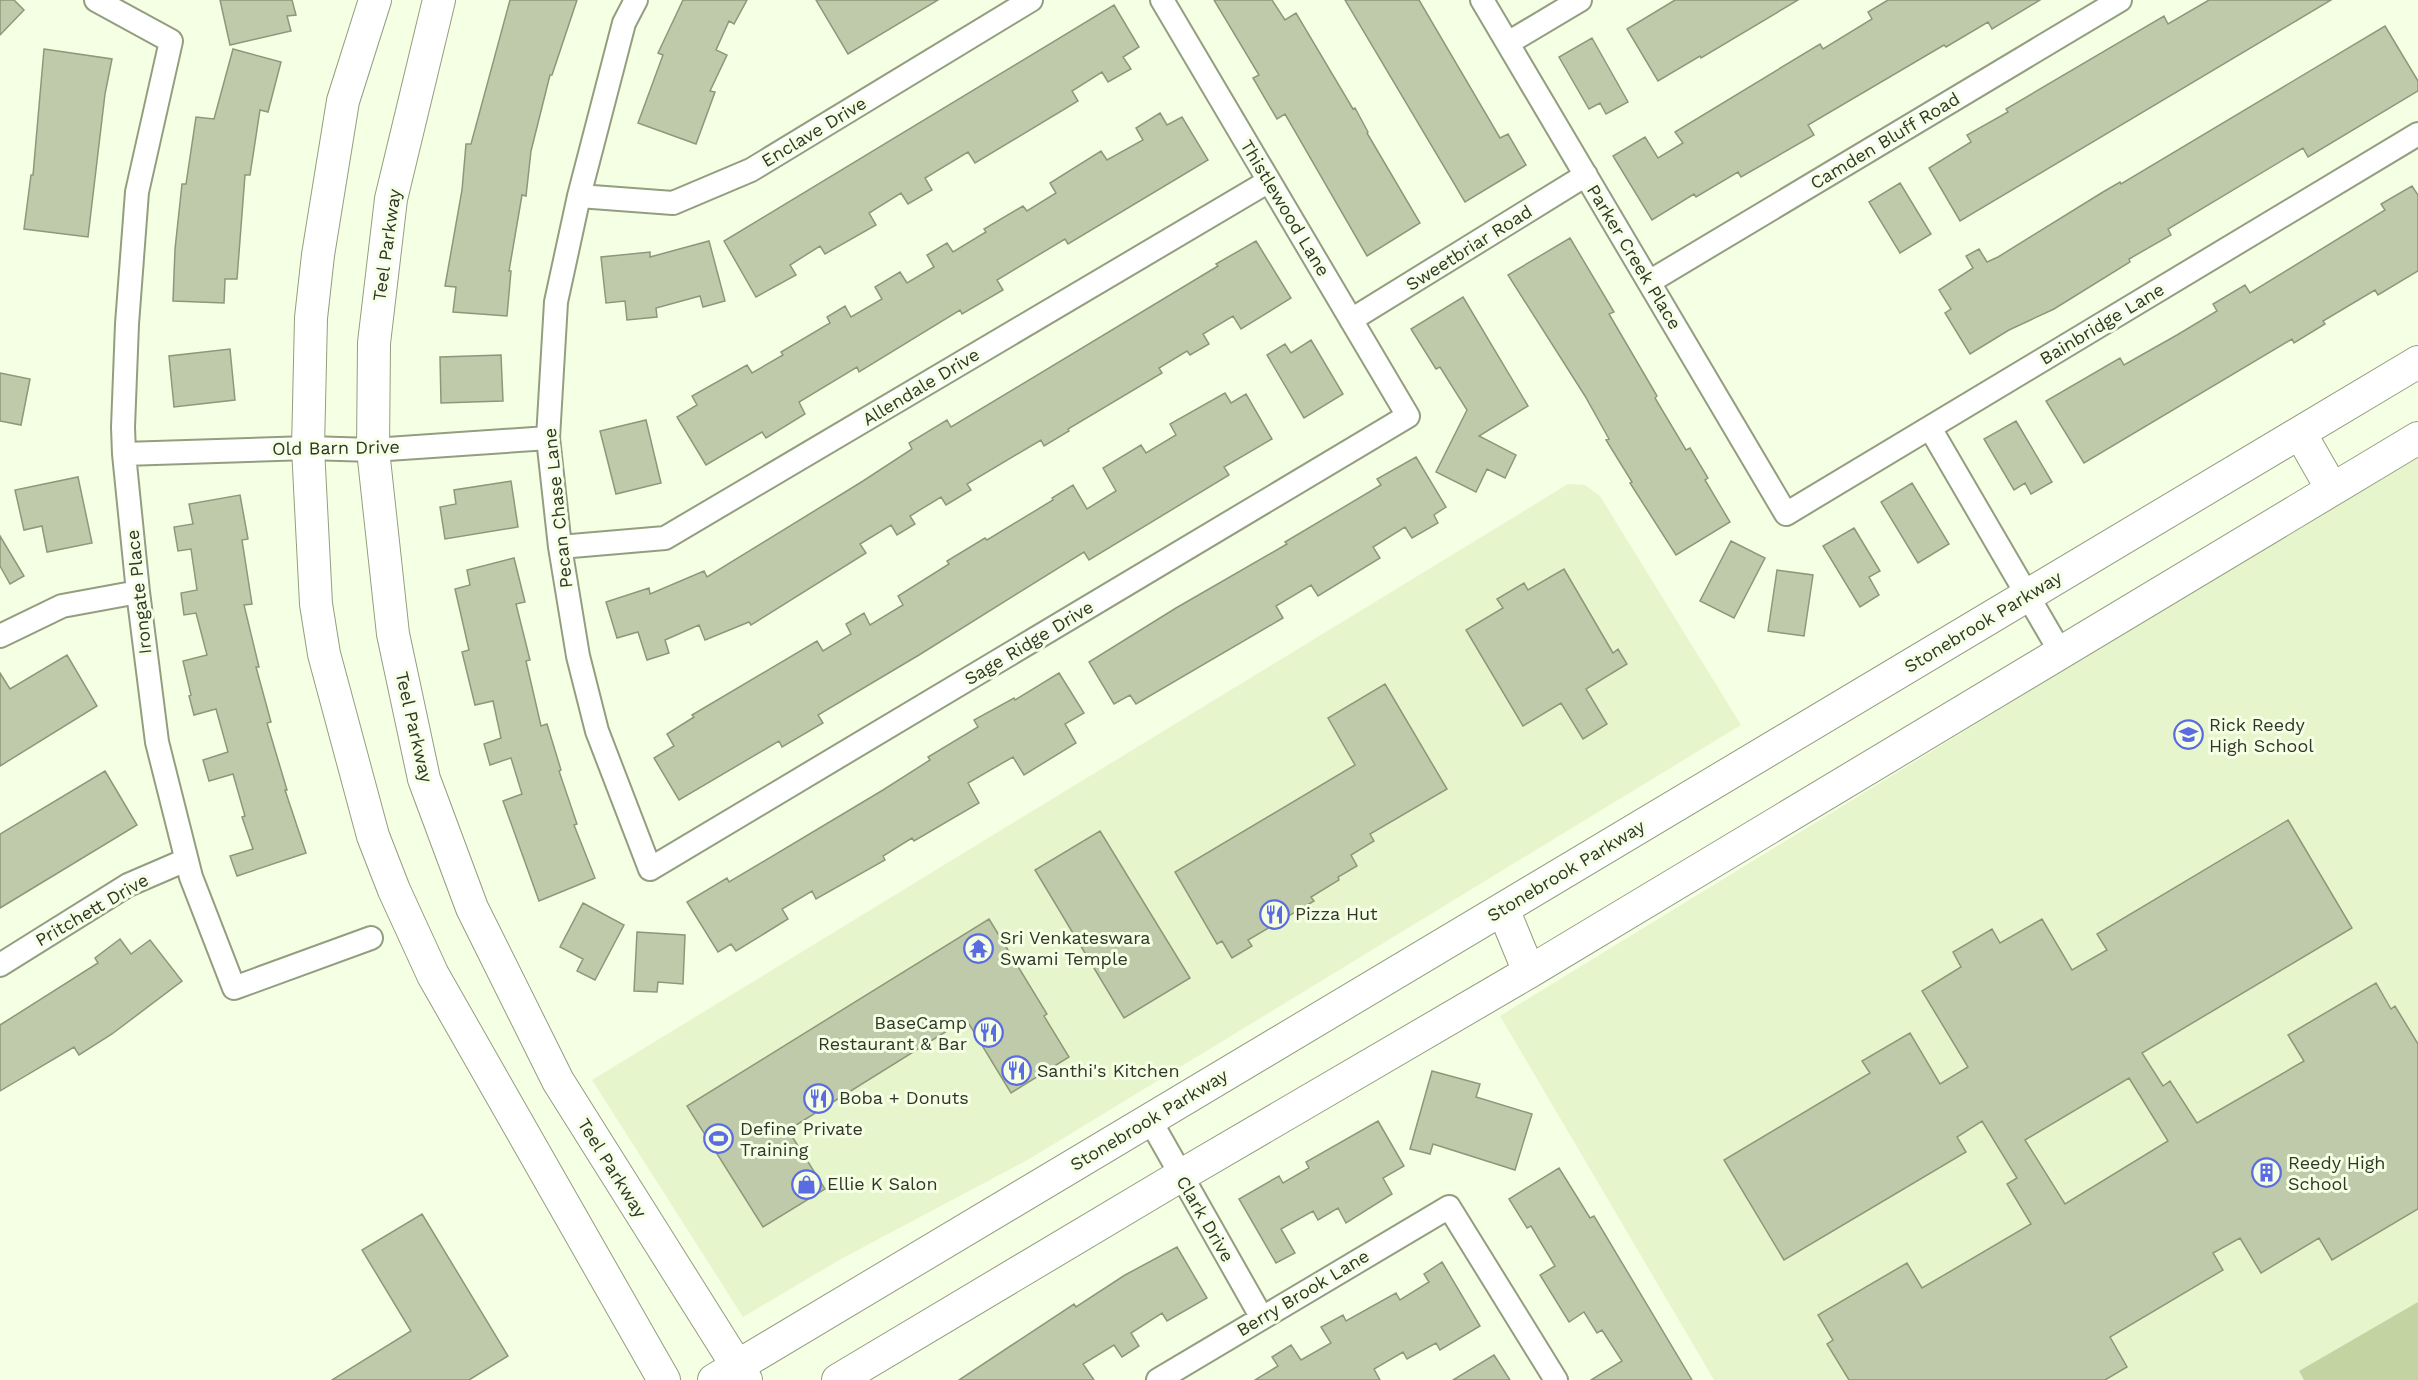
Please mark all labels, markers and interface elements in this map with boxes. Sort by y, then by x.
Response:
street label: Camden Bluff Road [1806,88,1963,193]
street label: Enclave Drive [757,92,870,171]
street label: Thistlewood Lane [1236,136,1334,280]
street label: Parker Creek Place [1583,181,1686,333]
street label: Teel Parkway [368,187,405,302]
street label: Sweetbriar Road [1402,200,1536,295]
street label: Bainbridge Lane [2036,278,2168,369]
street label: Allendale Drive [858,343,983,430]
street label: Pecan Chase Lane [539,427,576,589]
street label: Old Barn Drive [272,436,400,459]
street label: Irongate Place [122,529,155,655]
street label: Stonebrook Parkway [1900,566,2066,677]
street label: Sage Ridge Drive [961,596,1097,689]
street label: Teel Parkway [392,669,438,785]
place label: Rick Reedy High School [2209,714,2314,756]
school or university icon: Rick Reedy High School [2172,719,2204,751]
street label: Stonebrook Parkway [1483,815,1649,926]
street label: Pritchett Drive [32,869,152,950]
restaurant icon: Pizza Hut [1258,898,1290,930]
place label: Pizza Hut [1295,903,1378,924]
place label: Sri Venkateswara Swami Temple [1000,927,1151,969]
temple icon: Sri Venkateswara Swami Temple [963,932,995,964]
place label: BaseCamp Restaurant & Bar [818,1012,967,1054]
restaurant icon: BaseCamp Restaurant & Bar [972,1017,1004,1049]
restaurant icon: Santhi's Kitchen [1000,1055,1032,1087]
place label: Santhi's Kitchen [1037,1060,1180,1081]
street label: Stonebrook Parkway [1066,1064,1232,1175]
restaurant icon: Boba + Donuts [802,1082,834,1114]
place label: Boba + Donuts [839,1087,969,1108]
street label: Teel Parkway [574,1114,652,1222]
place label: Define Private Training [740,1118,863,1160]
sports icon: Define Private Training [703,1123,735,1155]
place label: Reedy High School [2288,1152,2385,1194]
building icon: Reedy High School [2251,1157,2283,1189]
shop icon: Ellie K Salon [790,1168,822,1200]
street label: Clark Drive [1172,1172,1239,1266]
place label: Ellie K Salon [827,1173,938,1194]
street label: Berry Brook Lane [1233,1245,1373,1340]

